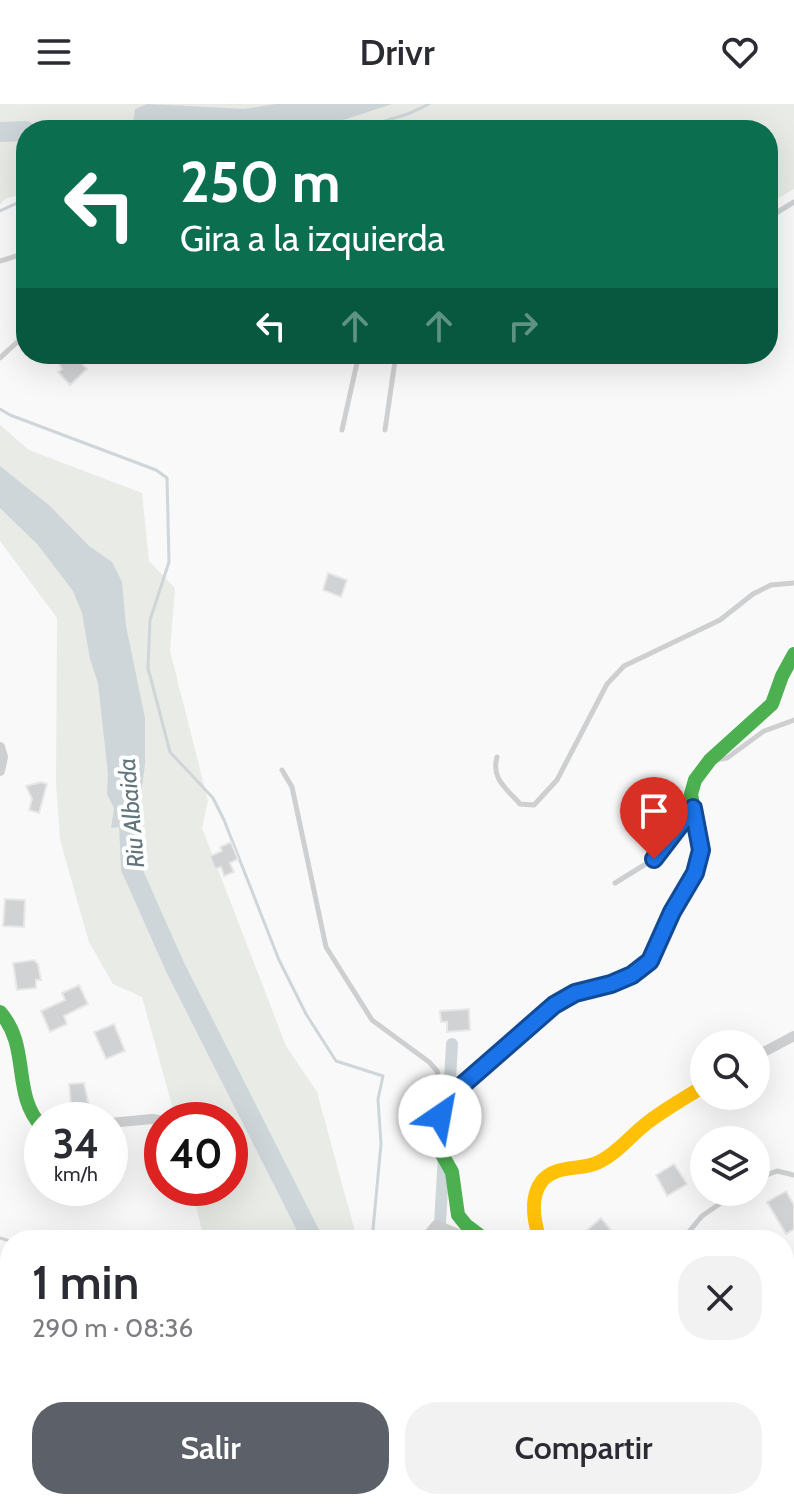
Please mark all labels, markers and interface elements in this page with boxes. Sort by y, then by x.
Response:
icon: menu [32,30,76,74]
text: Drivr [359,30,435,74]
icon: heart [718,30,762,74]
text: 250 m [180,148,341,216]
icon: left [48,152,152,256]
text: Gira a la izquierda [180,216,445,260]
icon: left [249,304,293,348]
icon: ahead [333,304,377,348]
icon: ahead [417,304,461,348]
icon: right [501,304,545,348]
water label: Riu Albaida [112,757,150,869]
pin [620,777,688,859]
icon: arrive [632,789,676,833]
map controls [690,1030,770,1206]
button: search [690,1030,770,1110]
position arrow [398,1074,482,1158]
speed limit sign: 40 [144,1102,248,1206]
text: 34 [53,1119,99,1168]
button: layers [690,1126,770,1206]
text: km/h [54,1162,98,1186]
text: 1 min [32,1253,139,1311]
button: close [678,1256,762,1340]
text: 290 m · 08:36 [32,1312,193,1344]
button: Salir [32,1402,389,1494]
button: Compartir [405,1402,762,1494]

